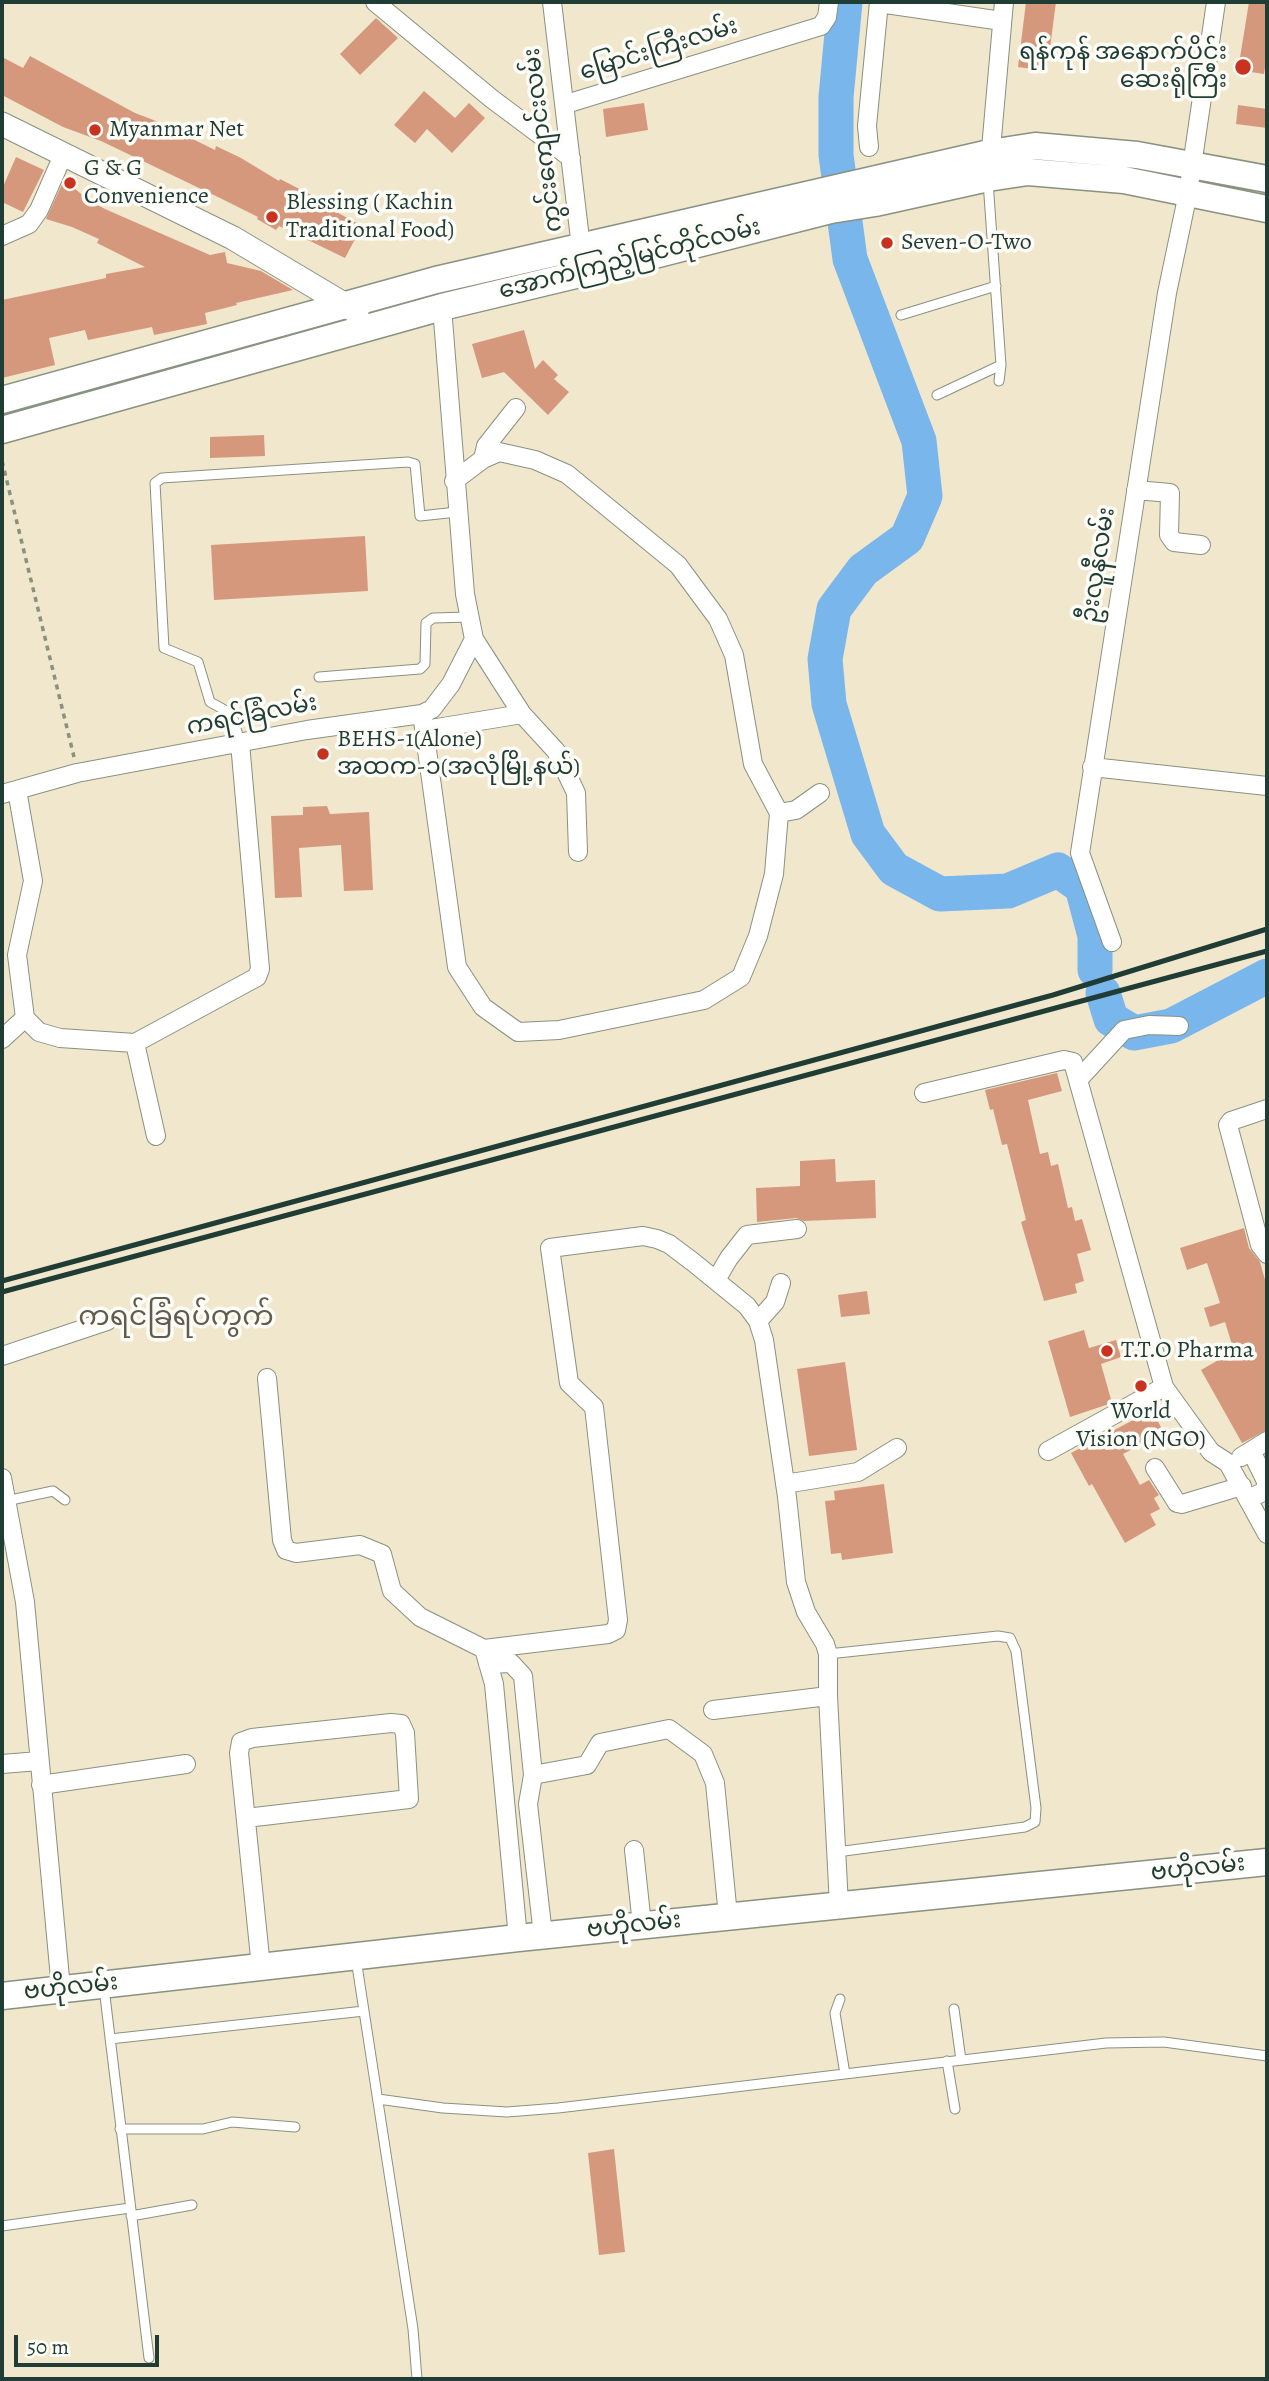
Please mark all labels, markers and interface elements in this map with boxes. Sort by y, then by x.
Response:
street label: မြောင်းကြီးလမ်း [577,12,741,88]
place label: ရန်ကုန် အနောက်ပိုင်း ဆေးရုံကြီး [1019,39,1227,95]
street label: ကွင်းကျောင်းလမ်း [518,46,570,234]
marker: ရန်ကုန် အနောက်ပိုင်း ဆေးရုံကြီး [1233,57,1253,77]
place label: Myanmar Net [109,116,244,144]
marker: Myanmar Net [87,122,103,138]
place label: G & G Convenience [84,155,209,211]
marker: G & G Convenience [62,175,78,191]
place label: Blessing ( Kachin Traditional Food) [286,189,454,245]
marker: Blessing ( Kachin Traditional Food) [264,209,280,225]
street label: အောက်ကြည့်မြင်တိုင်လမ်း [496,214,764,306]
place label: Seven-O-Two [901,229,1032,257]
marker: Seven-O-Two [879,235,895,251]
street label: ဦးလူနီလမ်း [1076,505,1122,625]
street label: ကရင်ခြံလမ်း [184,689,320,743]
place label: BEHS-1(Alone) အထက-၁(အလုံမြို့နယ်) [337,726,580,782]
marker: BEHS-1(Alone) အထက-၁(အလုံမြို့နယ်) [315,746,331,762]
district label: ကရင်ခြံရပ်ကွက် [78,1301,274,1335]
place label: T.T.O Pharma [1121,1337,1254,1365]
marker: T.T.O Pharma [1099,1343,1115,1359]
marker: World Vision (NGO) [1133,1378,1149,1394]
place label: World Vision (NGO) [1076,1398,1206,1454]
street label: ဗဟိုလမ်း [1149,1850,1247,1888]
street label: ဗဟိုလမ်း [585,1907,683,1945]
street label: ဗဟိုလမ်း [22,1969,120,2007]
scale bar [18,2322,163,2366]
text: 50 m [27,2333,69,2361]

